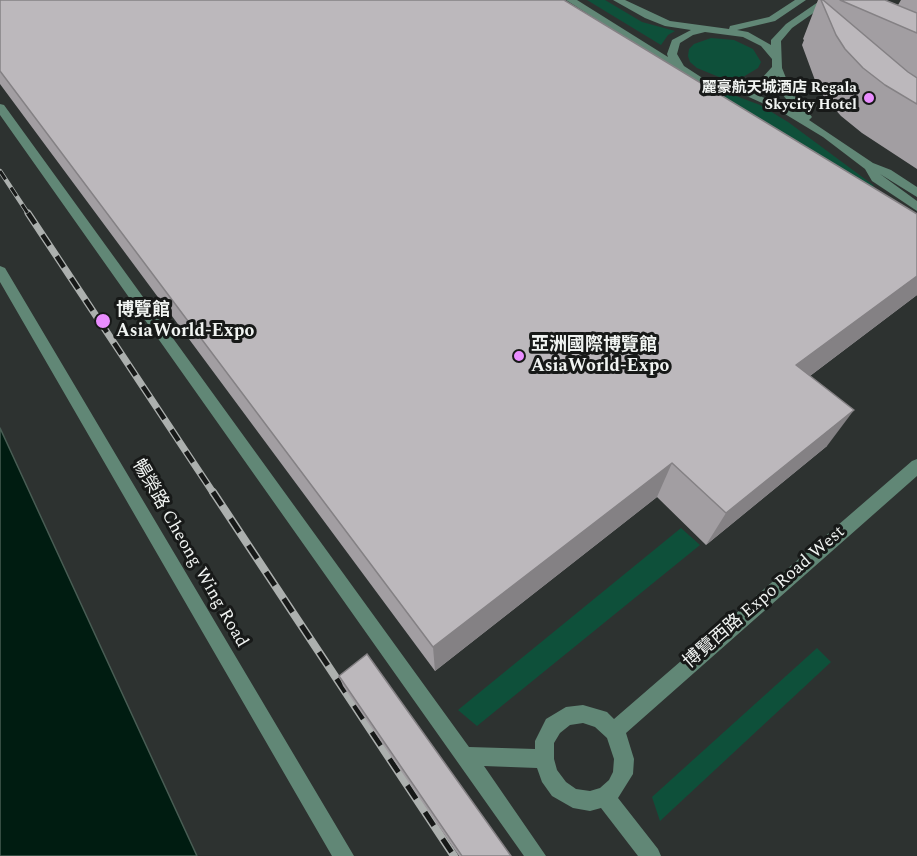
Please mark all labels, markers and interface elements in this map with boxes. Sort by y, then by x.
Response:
place label: 麗豪航天城酒店 Regala Skycity Hotel [702,80,857,115]
marker: 麗豪航天城酒店 Regala Skycity Hotel [862,91,876,105]
place label: 博覽館 AsiaWorld-Expo [116,300,254,342]
marker: 博覽館 AsiaWorld-Expo [94,312,112,330]
place label: 亞洲國際博覽館 AsiaWorld-Expo [531,335,669,378]
marker: 亞洲國際博覽館 AsiaWorld-Expo [512,349,526,363]
street label: 暢榮路 Cheong Wing Road [126,456,252,652]
street label: 博覽西路 Expo Road West [680,522,850,674]

